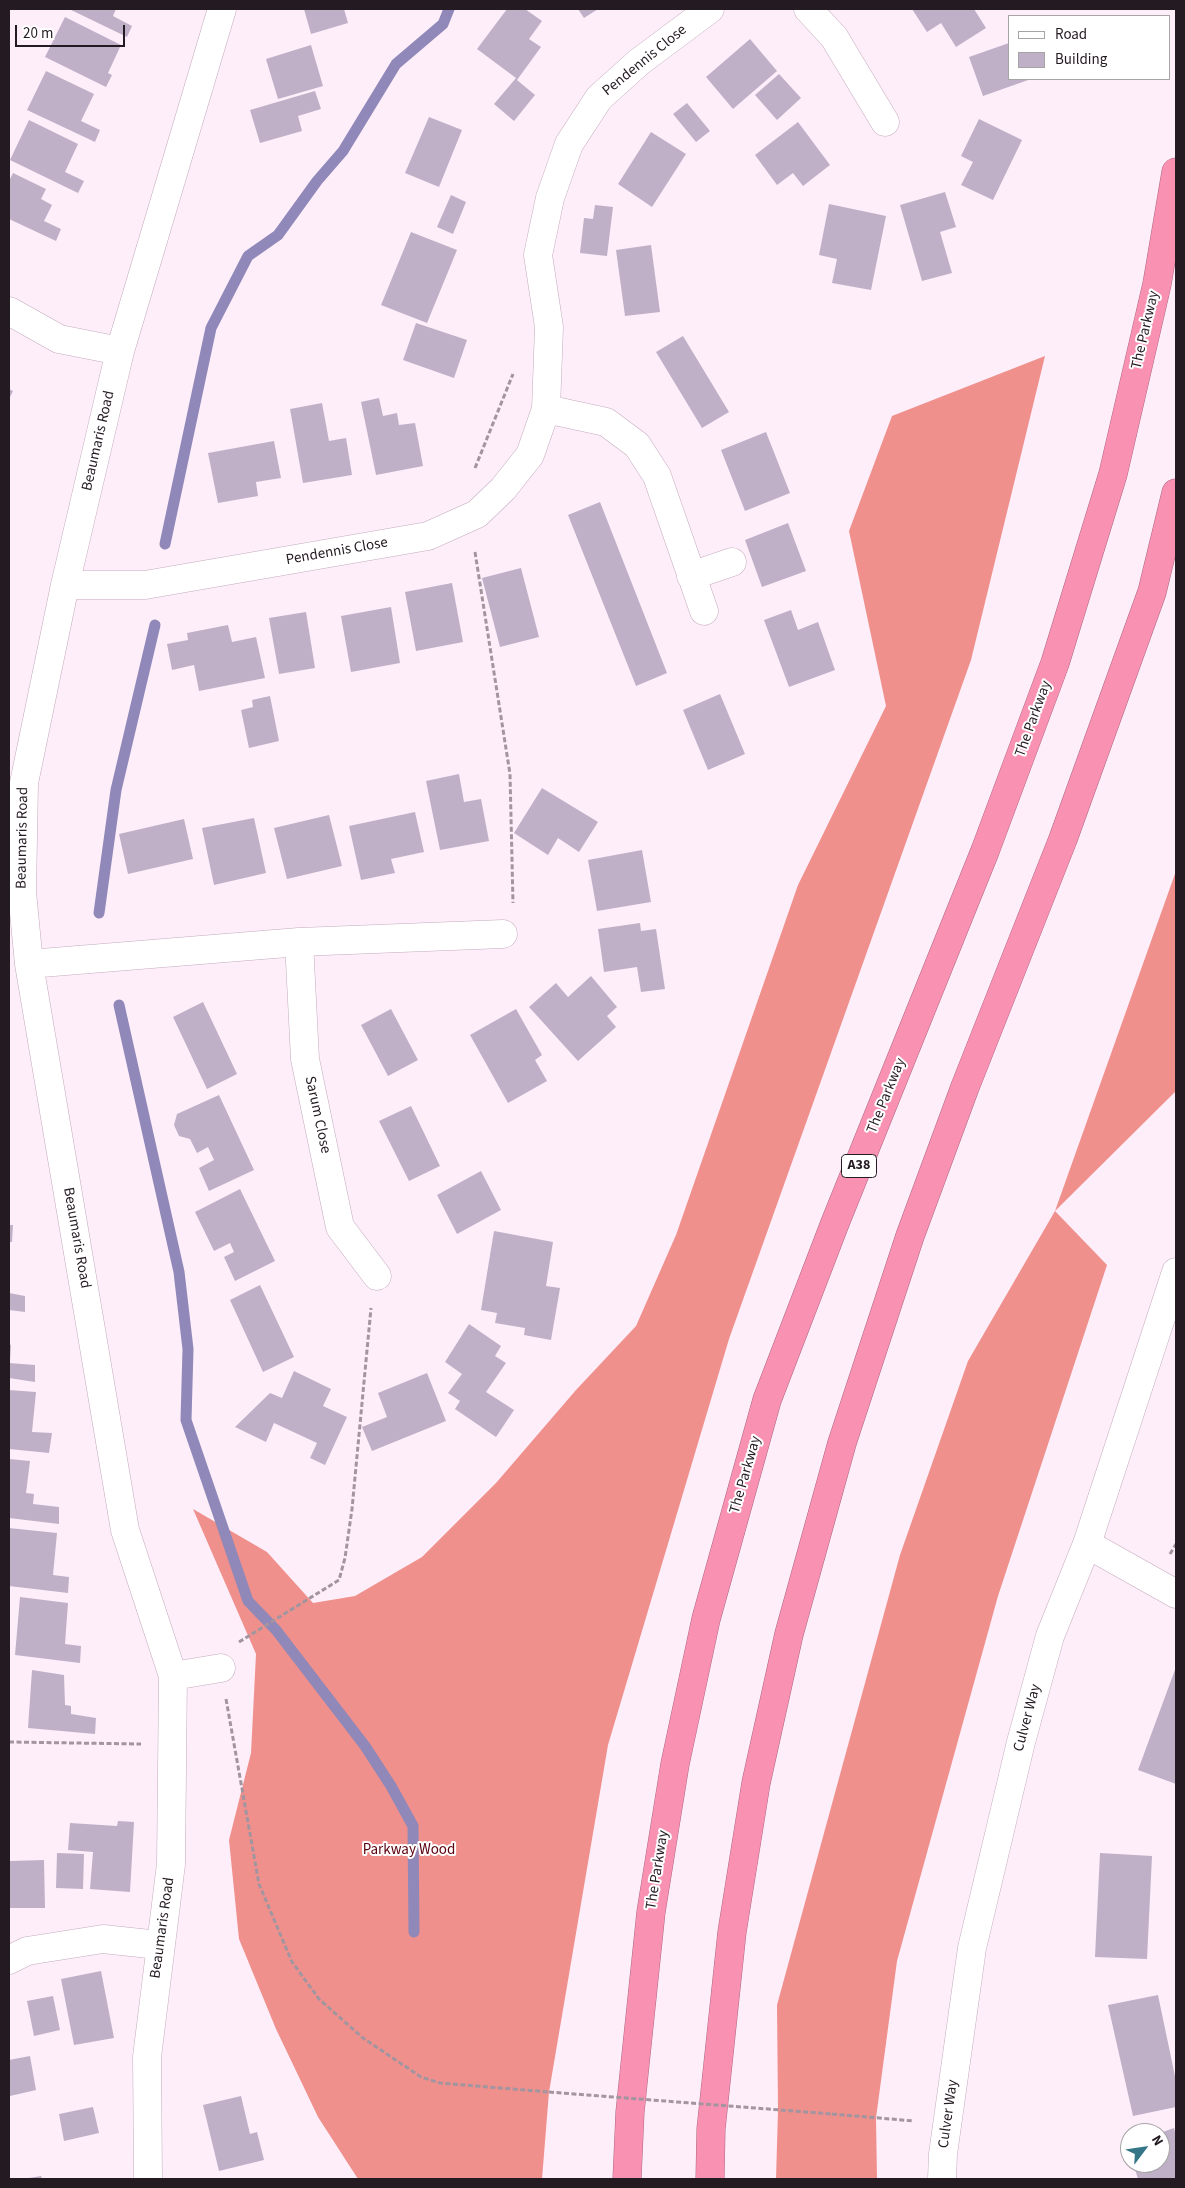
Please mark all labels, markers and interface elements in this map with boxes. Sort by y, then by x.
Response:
scale bar [18,15,128,47]
legend [1008,15,1170,80]
street label: Pendennis Close [599,22,691,100]
text: 20 m [23,23,53,44]
text: Road [1055,24,1087,45]
text: Building [1055,49,1107,70]
street label: The Parkway [1128,289,1164,371]
street label: Beaumaris Road [79,389,119,493]
street label: Pendennis Close [285,534,389,570]
street label: The Parkway [1012,678,1056,760]
street label: Beaumaris Road [13,787,33,889]
street label: The Parkway [864,1056,910,1136]
street label: Sarum Close [300,1075,334,1155]
road number: A38 [842,1154,876,1178]
street label: Beaumaris Road [58,1186,94,1290]
street label: The Parkway [726,1434,766,1516]
street label: Culver Way [1010,1682,1046,1754]
street label: The Parkway [643,1829,673,1911]
park label: Parkway Wood [363,1842,455,1860]
street label: Beaumaris Road [147,1876,179,1980]
street label: Culver Way [935,2079,963,2149]
north arrow [1120,2123,1170,2173]
text: N [1146,2132,1168,2150]

